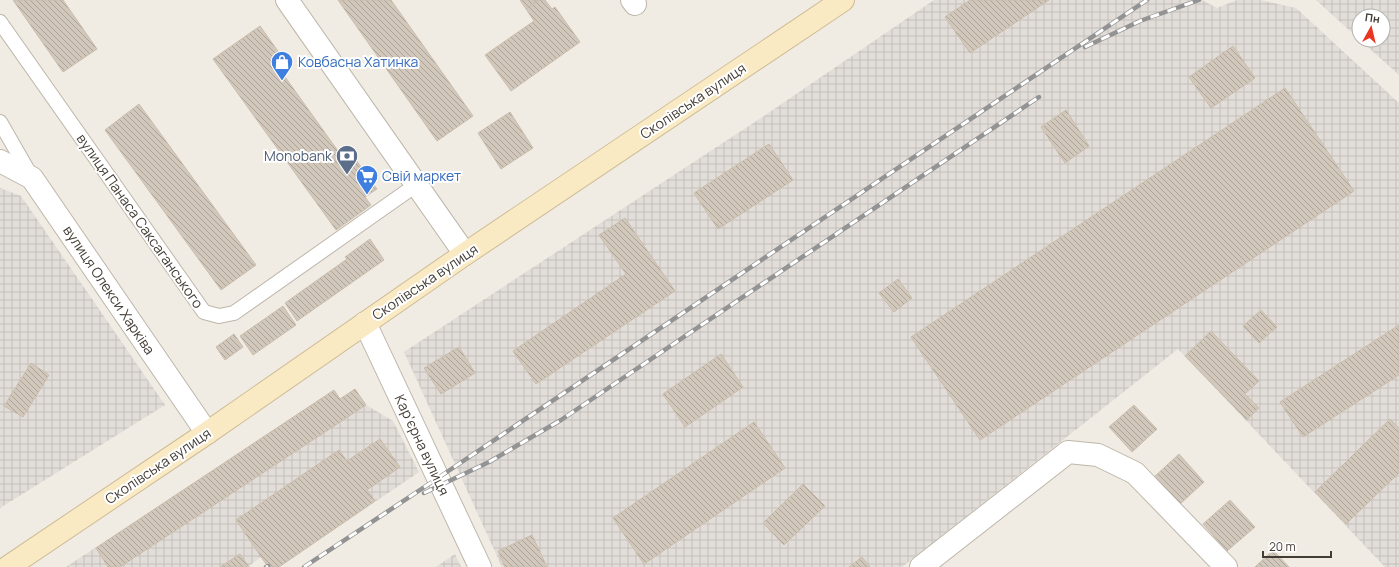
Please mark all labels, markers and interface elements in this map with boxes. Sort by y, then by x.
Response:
north arrow [1351,8,1391,48]
text: Пн [1364,9,1381,26]
shop icon: Ковбасна Хатинка [269,49,295,82]
place label: Ковбасна Хатинка [298,52,418,71]
street label: Сколівська вулиця [636,58,749,143]
street label: вулиця Панаса Саксаганського [73,130,208,312]
bank icon: Monobank [334,143,360,176]
place label: Monobank [264,146,333,165]
supermarket icon: Свій маркет [354,163,380,196]
place label: Свій маркет [382,166,461,185]
street label: вулиця Олекси Харківа [59,222,160,358]
street label: Сколівська вулиця [368,239,481,324]
street label: Карʼєрна вулиця [391,391,454,498]
street label: Сколівська вулиця [101,423,214,508]
scale bar [1263,533,1331,559]
text: 20 m [1269,538,1296,555]

